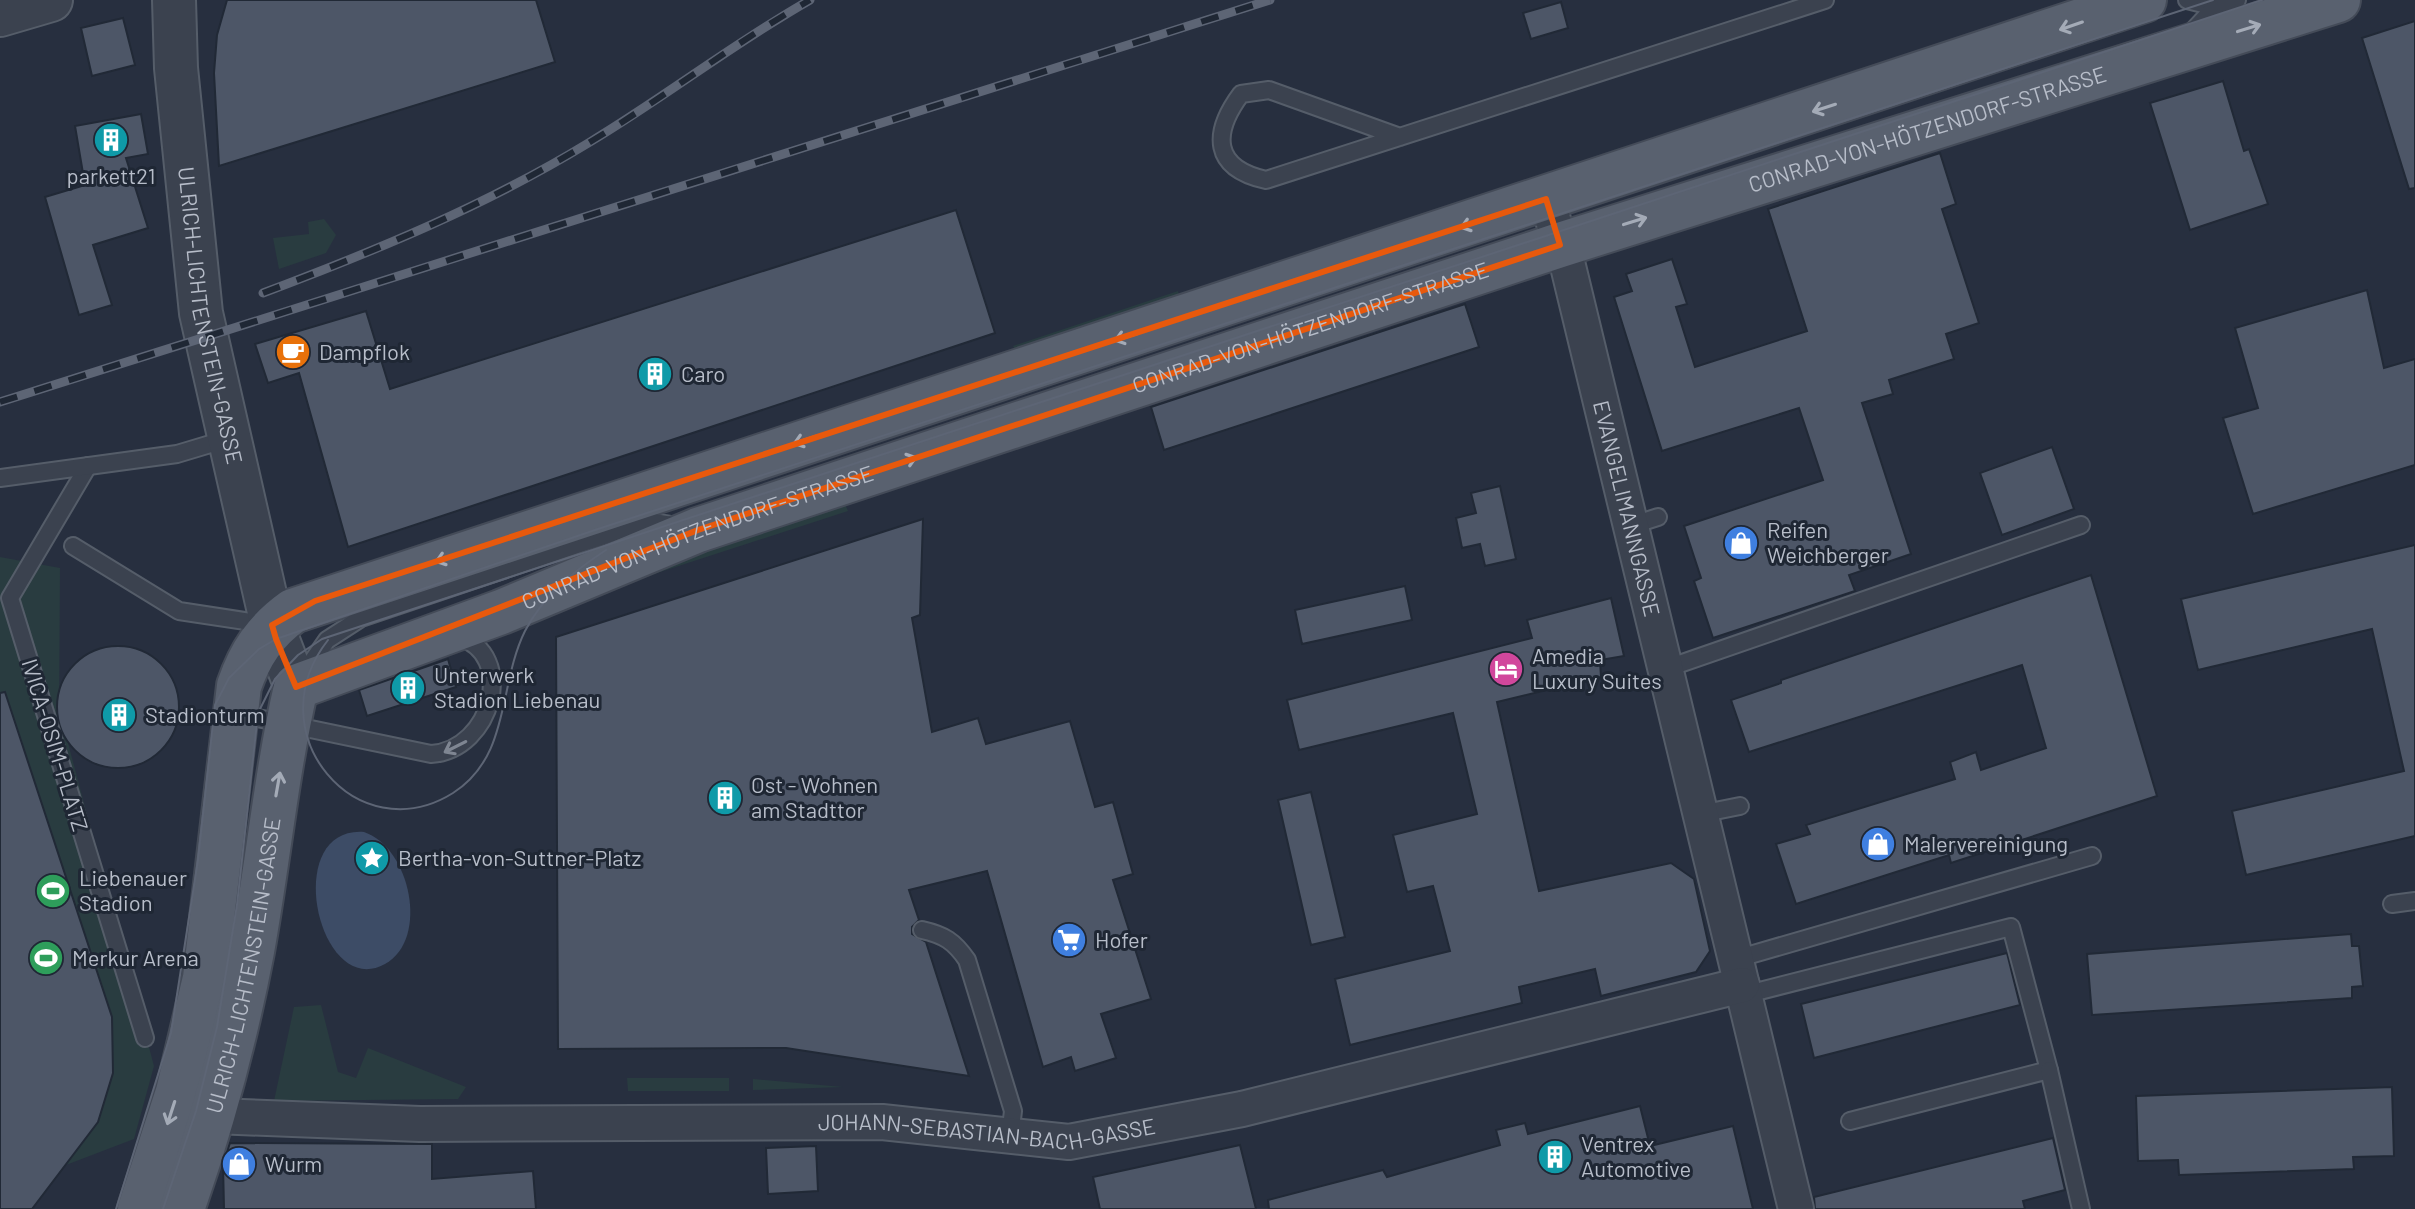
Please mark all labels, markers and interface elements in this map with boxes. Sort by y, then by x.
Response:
one-way arrow [2059,19,2084,34]
one-way arrow [2236,20,2262,35]
street label: CONRAD-VON-HÖTZENDORF-STRASSE [1745,60,2109,197]
one-way arrow [1812,102,1837,116]
building icon: parkett21 [92,121,130,159]
place label: parkett21 [67,162,155,188]
street label: ULRICH-LICHTENSTEIN-GASSE [174,165,249,466]
one-way arrow [1622,213,1647,228]
one-way arrow [1459,217,1485,232]
street label: CONRAD-VON-HÖTZENDORF-STRASSE [1129,256,1492,398]
one-way arrow [1114,330,1139,345]
cafe icon: Dampflok [274,333,312,371]
place label: Dampflok [319,338,410,364]
building icon: Caro [636,355,674,393]
place label: Caro [681,360,725,386]
street label: EVANGELIMANNGASSE [1589,398,1666,619]
one-way arrow [793,434,818,448]
one-way arrow [892,453,917,468]
street label: CONRAD-VON-HÖTZENDORF-STRASSE [517,459,876,614]
place label: Reifen Weichberger [1767,516,1889,567]
shop icon: Reifen Weichberger [1722,524,1760,562]
one-way arrow [435,552,460,567]
place label: Amedia Luxury Suites [1532,642,1662,693]
hotel icon: Amedia Luxury Suites [1487,650,1525,688]
street label: IVICA-OSIM-PLATZ [17,655,95,834]
place label: Unterwerk Stadion Liebenau [434,661,600,712]
building icon: Unterwerk Stadion Liebenau [389,669,427,707]
building icon: Stadionturm [100,696,138,734]
place label: Stadionturm [145,701,265,727]
one-way arrow [444,740,467,755]
place label: Ost - Wohnen am Stadttor [751,771,878,822]
one-way arrow [271,772,286,797]
building icon: Ost - Wohnen am Stadttor [706,779,744,817]
street label: ULRICH-LICHTENSTEIN-GASSE [200,815,285,1116]
shop icon: Malervereinigung [1859,825,1897,863]
place label: Malervereinigung [1904,830,2068,856]
place icon: Bertha-von-Suttner-Platz [353,839,391,877]
place label: Bertha-von-Suttner-Platz [398,844,641,870]
place label: Liebenauer Stadion [79,864,187,915]
sports icon: Liebenauer Stadion [34,872,72,910]
supermarket icon: Hofer [1050,921,1088,959]
place label: Hofer [1095,926,1148,952]
sports icon: Merkur Arena [27,939,65,977]
place label: Merkur Arena [72,944,199,970]
one-way arrow [163,1101,178,1126]
street label: JOHANN-SEBASTIAN-BACH-GASSE [818,1108,1157,1154]
place label: Ventrex Automotive [1581,1130,1691,1181]
building icon: Ventrex Automotive [1536,1138,1574,1176]
shop icon: Wurm [220,1145,258,1183]
place label: Wurm [265,1150,322,1176]

